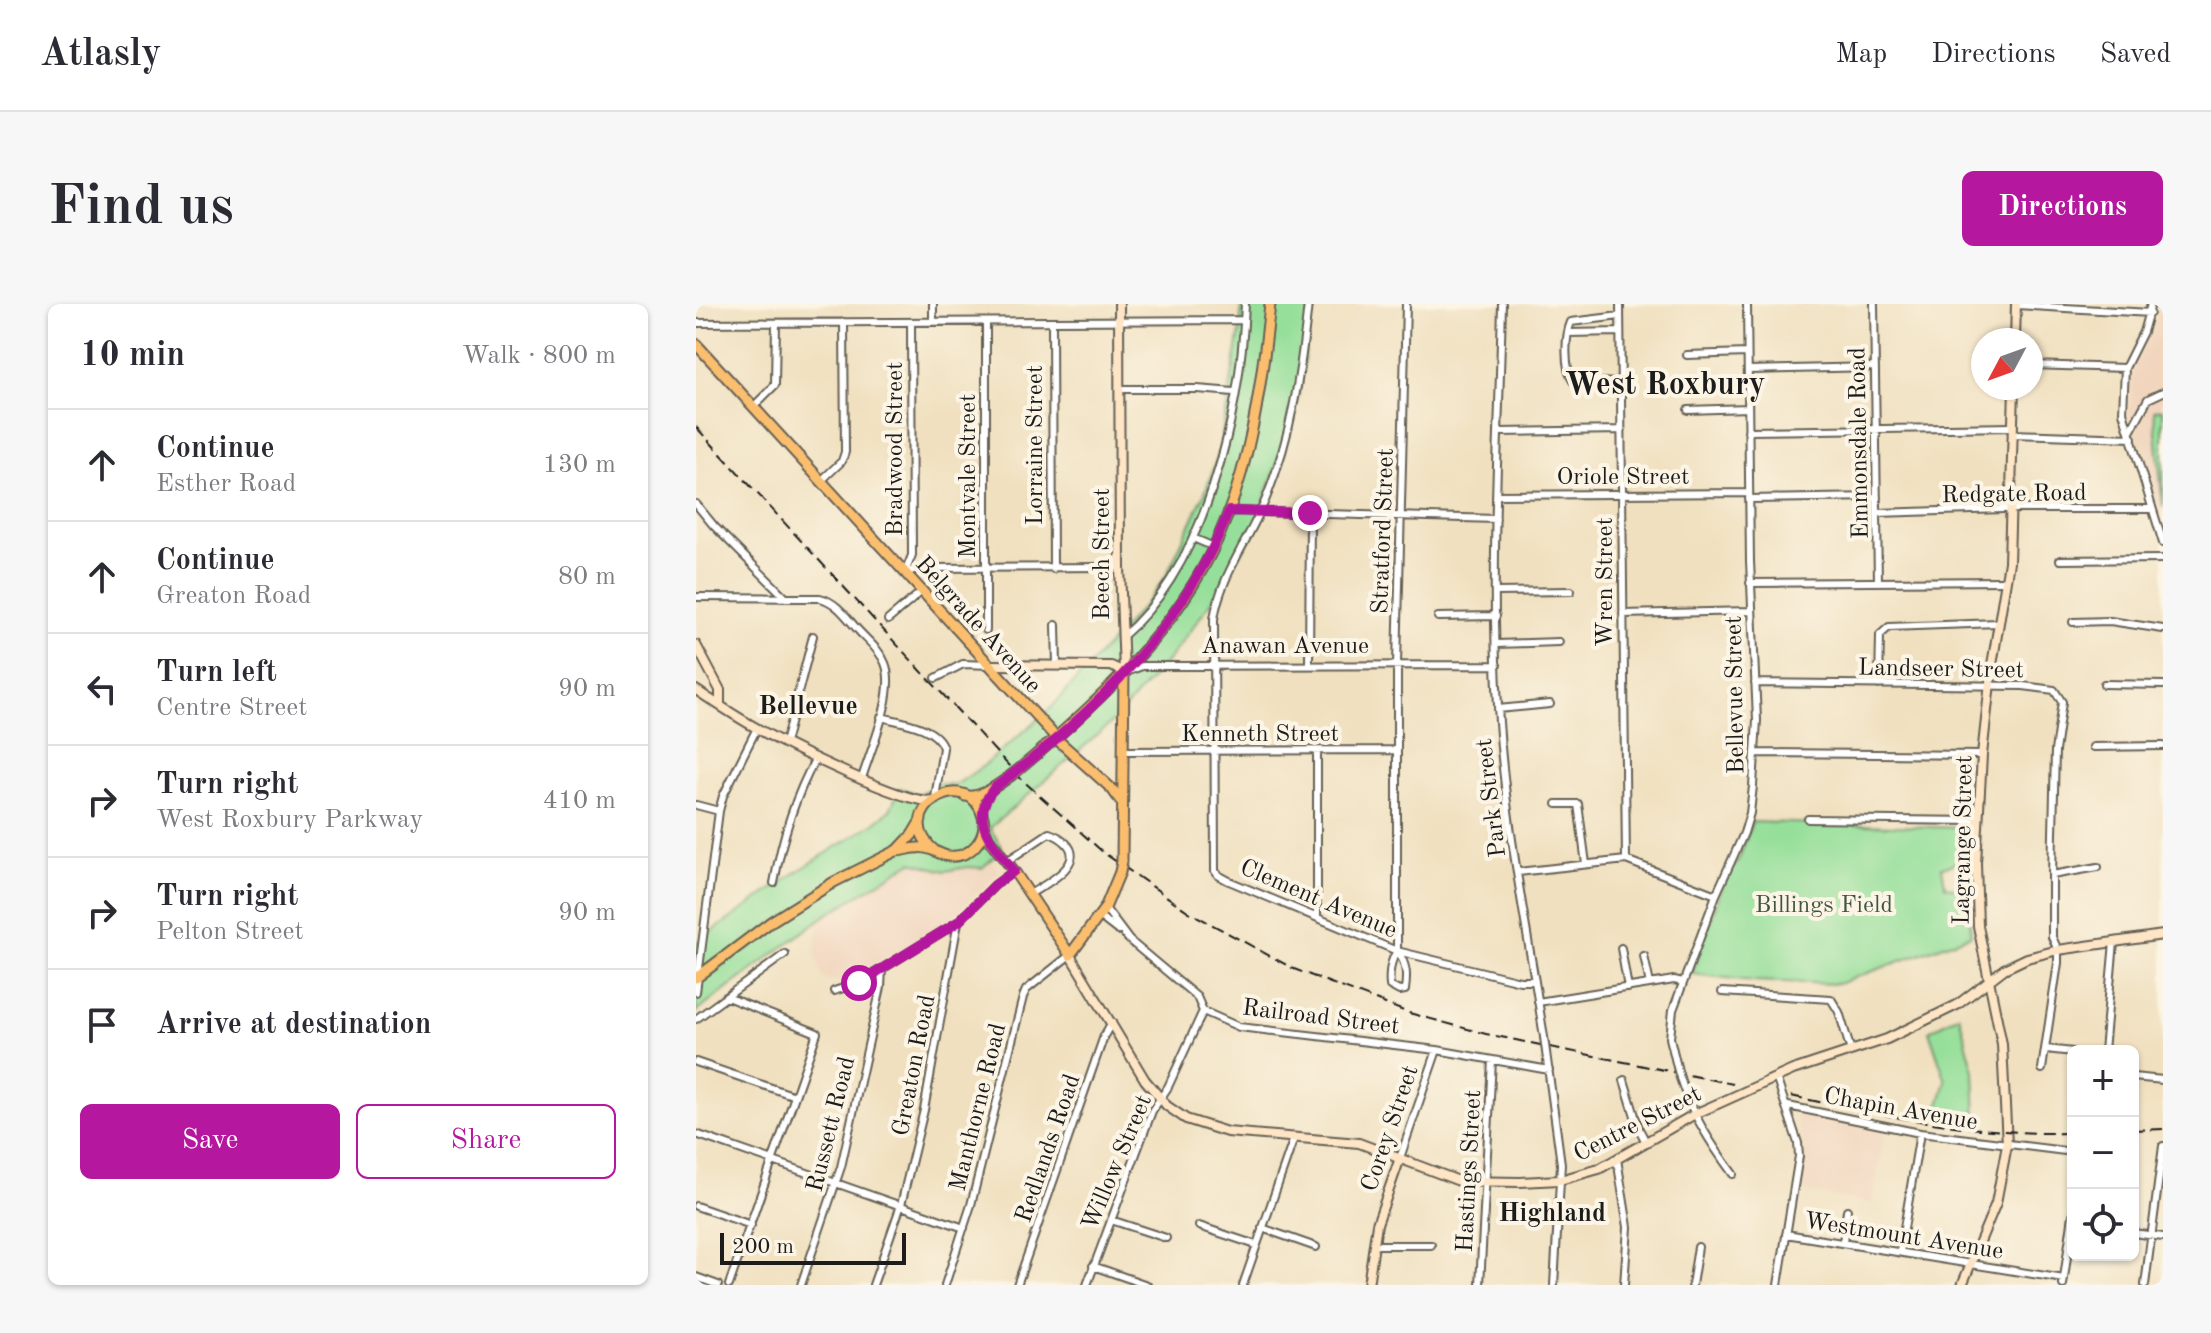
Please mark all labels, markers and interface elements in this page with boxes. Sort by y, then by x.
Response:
text: Atlasly [40,36,161,74]
text: Map [1835,41,1887,69]
text: Directions [1931,41,2056,69]
text: Saved [2100,41,2171,69]
button: Directions [1962,171,2163,246]
text: Find us [48,180,234,236]
north arrow [1971,328,2043,400]
text: 10 min [80,339,185,373]
text: Walk · 800 m [462,343,616,369]
street label: Emmonsdale Road [1846,347,1874,539]
street label: Bradwood Street [884,362,908,536]
street label: Lorraine Street [1024,365,1048,525]
district label: West Roxbury [1564,370,1766,402]
street label: Montvale Street [957,393,981,559]
text: Continue [156,434,275,464]
icon: ahead [80,443,124,487]
street label: Stratford Street [1369,448,1399,614]
text: 130 m [543,452,616,478]
street label: Oriole Street [1557,466,1689,490]
text: Esther Road [156,471,296,497]
street label: Redgate Road [1941,482,2087,508]
street label: Beech Street [1091,488,1115,620]
route end [1292,495,1328,531]
street label: Wren Street [1594,517,1618,647]
text: Continue [156,546,275,576]
street label: Belgrade Avenue [910,552,1045,698]
icon: ahead [80,555,124,599]
text: 80 m [558,564,616,590]
text: Greaton Road [156,583,311,609]
street label: Bellevue Street [1723,616,1749,774]
street label: Anawan Avenue [1201,635,1369,659]
street label: Landseer Street [1858,657,2024,683]
text: Turn left [156,658,277,688]
icon: left [80,667,124,711]
text: 90 m [558,676,616,702]
district label: Bellevue [758,694,858,720]
text: Centre Street [156,695,307,721]
street label: Kenneth Street [1181,723,1339,747]
street label: Park Street [1473,737,1511,859]
street label: Lagrange Street [1951,755,1977,925]
text: Turn right [156,770,298,800]
icon: right [80,779,124,823]
text: 410 m [543,788,616,814]
text: West Roxbury Parkway [156,807,423,833]
street label: Clement Avenue [1236,856,1400,944]
text: Turn right [156,882,298,912]
icon: right [80,891,124,935]
park label: Billings Field [1755,894,1893,918]
text: 90 m [558,900,616,926]
text: Pelton Street [156,919,304,945]
route start [841,965,877,1001]
street label: Greaton Road [889,993,940,1138]
street label: Railroad Street [1241,996,1401,1040]
icon: arrive [80,1003,124,1047]
text: Arrive at destination [156,1010,431,1040]
street label: Manthorne Road [946,1021,1011,1194]
map controls [2067,1045,2139,1261]
button: + [2067,1045,2139,1117]
street label: Russett Road [803,1054,860,1195]
street label: Corey Street [1358,1062,1424,1195]
street label: Redlands Road [1012,1071,1085,1226]
street label: Centre Street [1570,1082,1706,1167]
street label: Chapin Avenue [1822,1085,1979,1135]
street label: Hastings Street [1454,1089,1486,1253]
street label: Willow Street [1079,1092,1157,1234]
button: Save [80,1104,340,1179]
button: Share [356,1104,616,1179]
button: − [2067,1117,2139,1189]
button: locate [2067,1189,2139,1261]
district label: Highland [1498,1201,1606,1227]
street label: Westmount Avenue [1802,1209,2005,1265]
scale bar [720,1229,906,1265]
text: 200 m [732,1236,794,1258]

